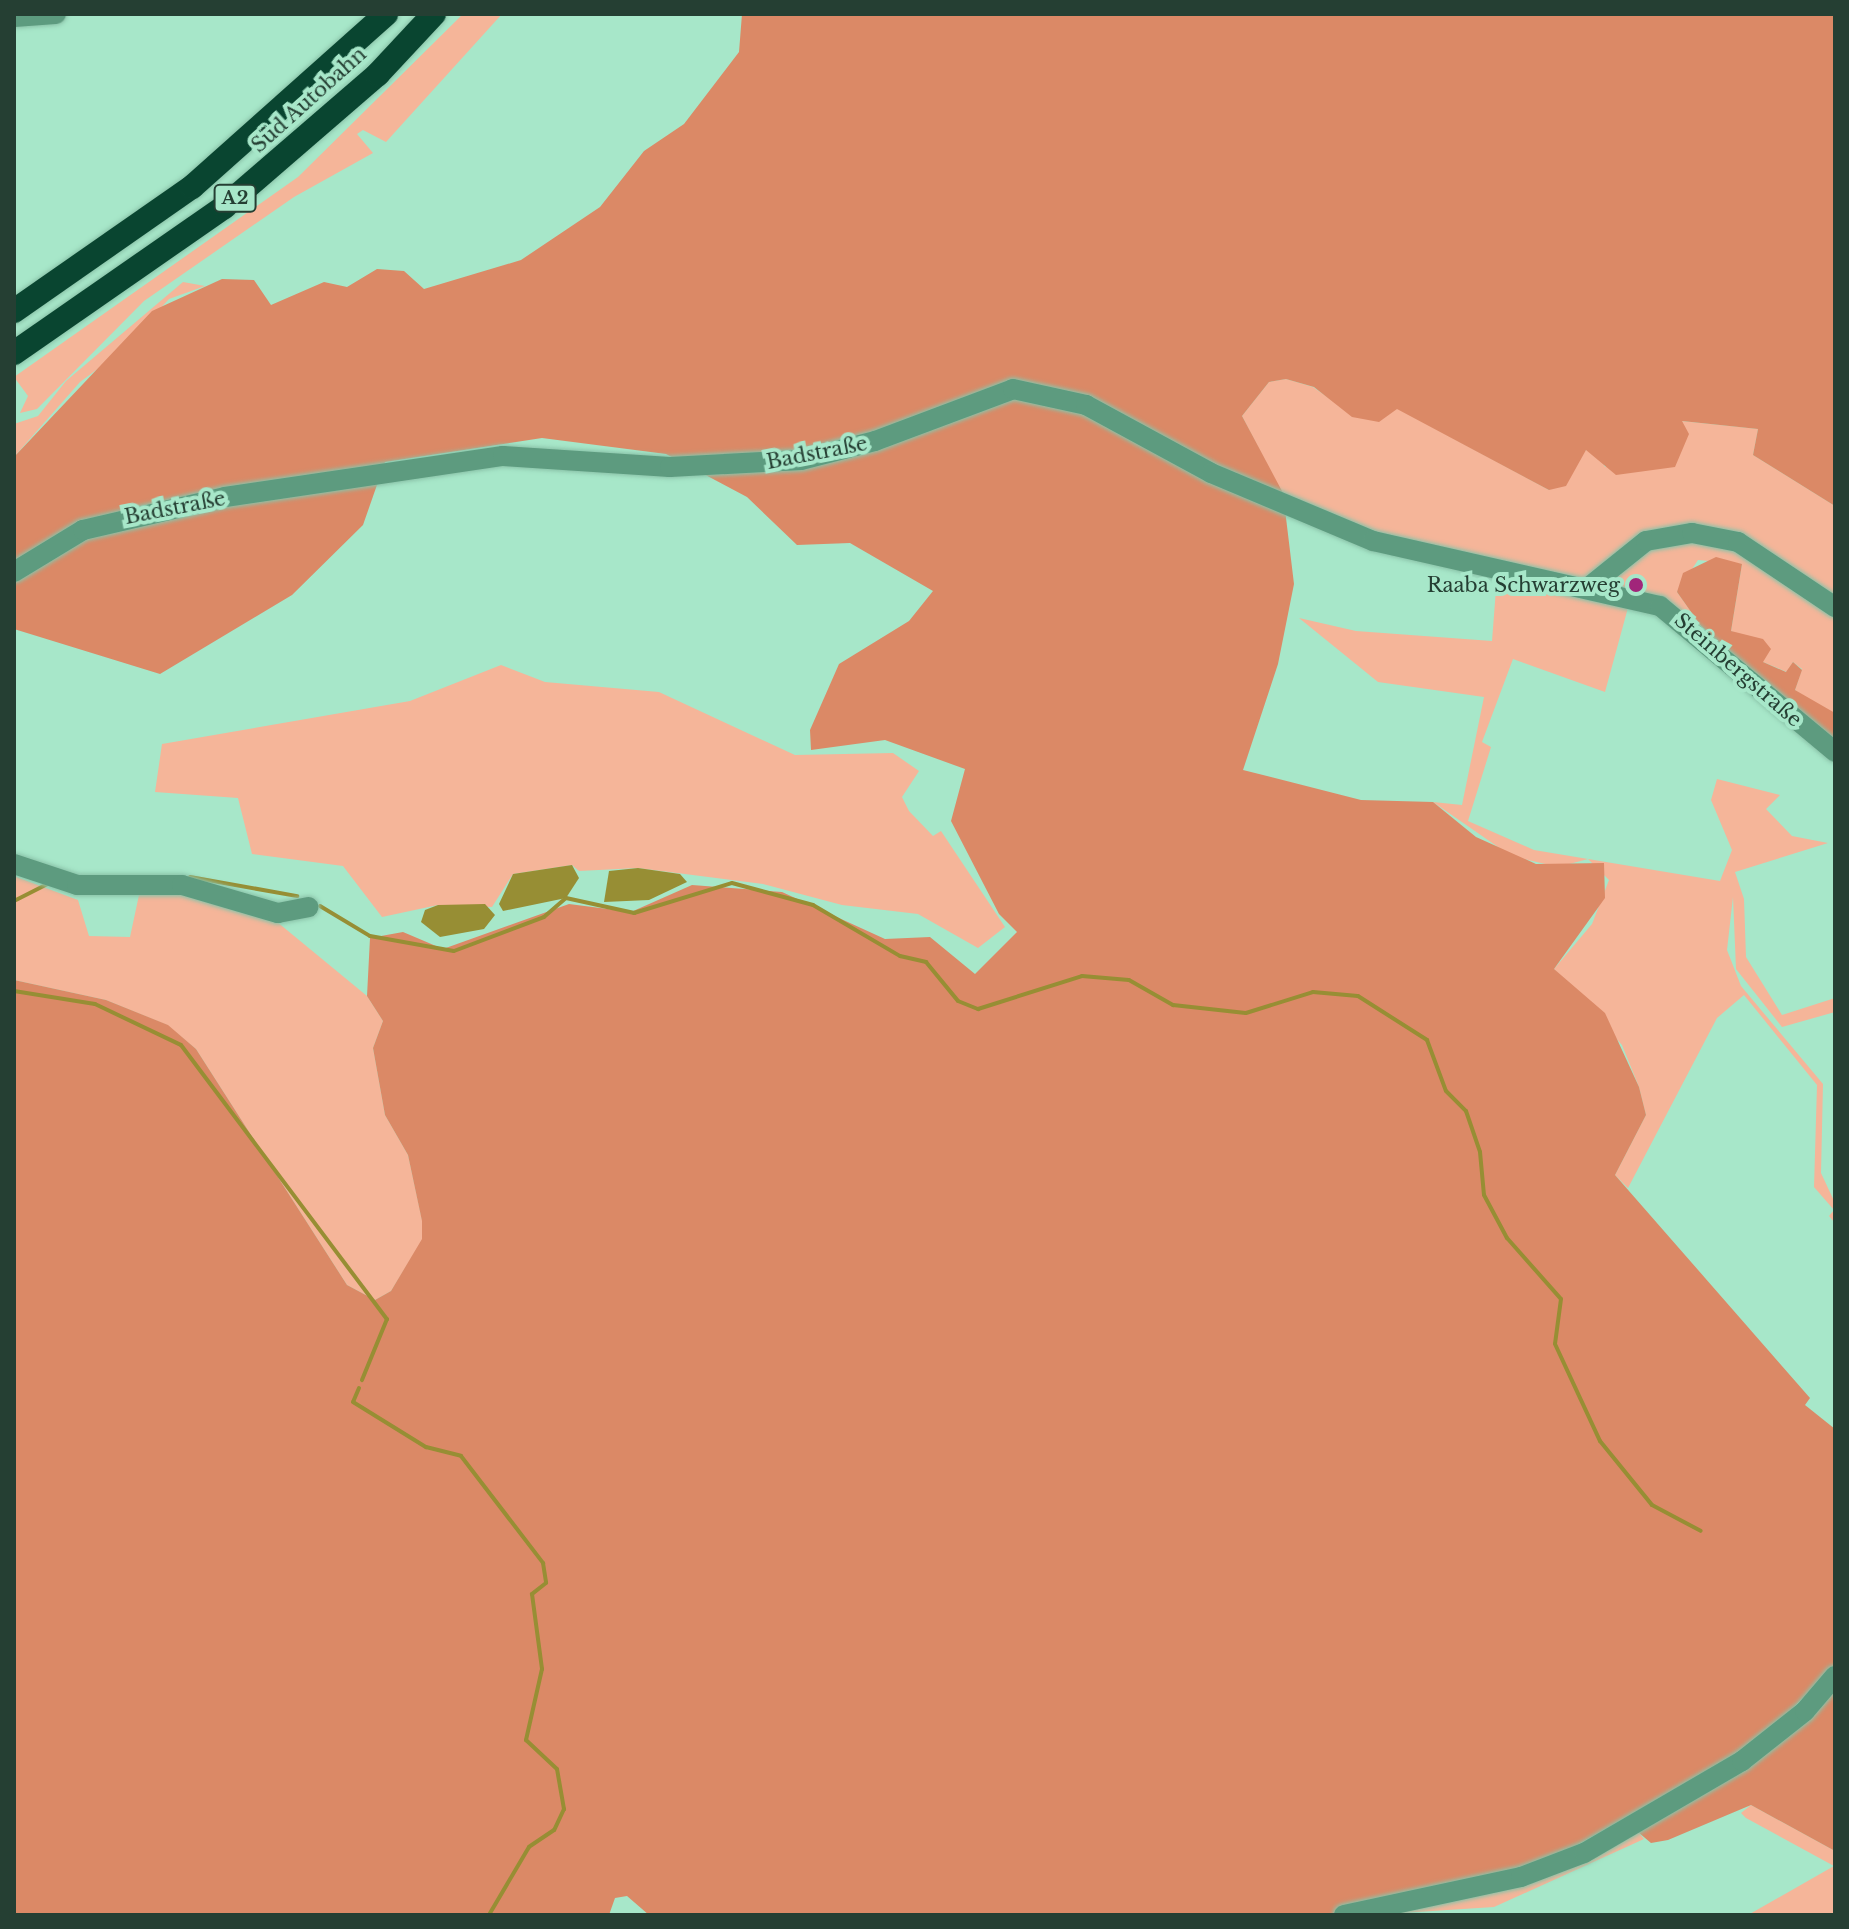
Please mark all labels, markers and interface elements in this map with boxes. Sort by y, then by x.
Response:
street label: Süd Autobahn [247,42,371,158]
road number: A2 [213,184,257,212]
street label: Badstraße [765,431,869,475]
street label: Badstraße [123,486,227,530]
place label: Raaba Schwarzweg [1426,573,1620,597]
marker: Raaba Schwarzweg [1627,576,1645,594]
street label: Steinbergstraße [1669,608,1807,732]

